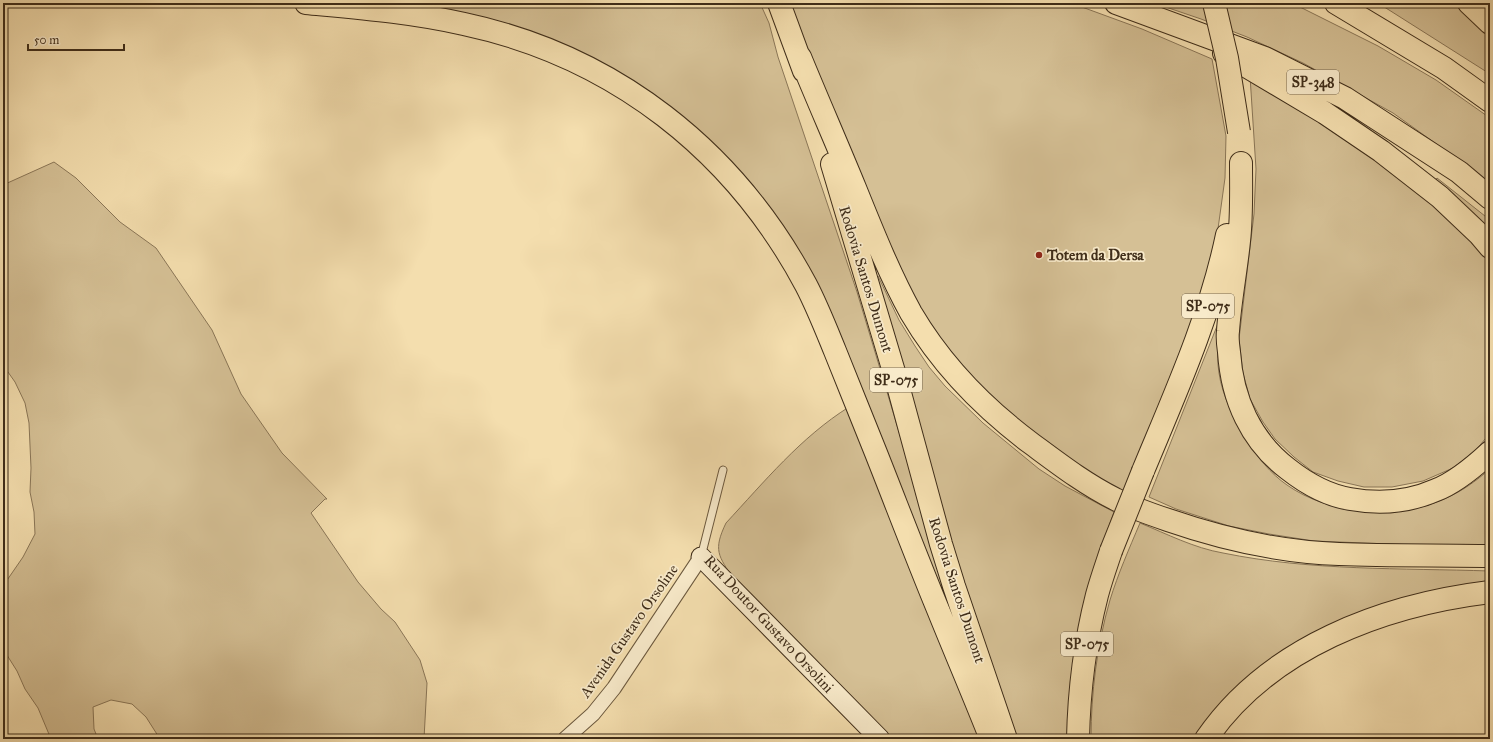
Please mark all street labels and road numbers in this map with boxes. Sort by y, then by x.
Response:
road number: SP-348 [1287,70,1339,94]
street label: Rodovia Santos Dumont [835,204,897,355]
road number: SP-075 [1182,294,1234,318]
road number: SP-075 [870,368,922,392]
street label: Rodovia Santos Dumont [925,515,989,666]
street label: Rua Doutor Gustavo Orsolini [700,551,838,697]
street label: Avenida Gustavo Orsoline [576,561,682,702]
road number: SP-075 [1061,632,1113,656]

